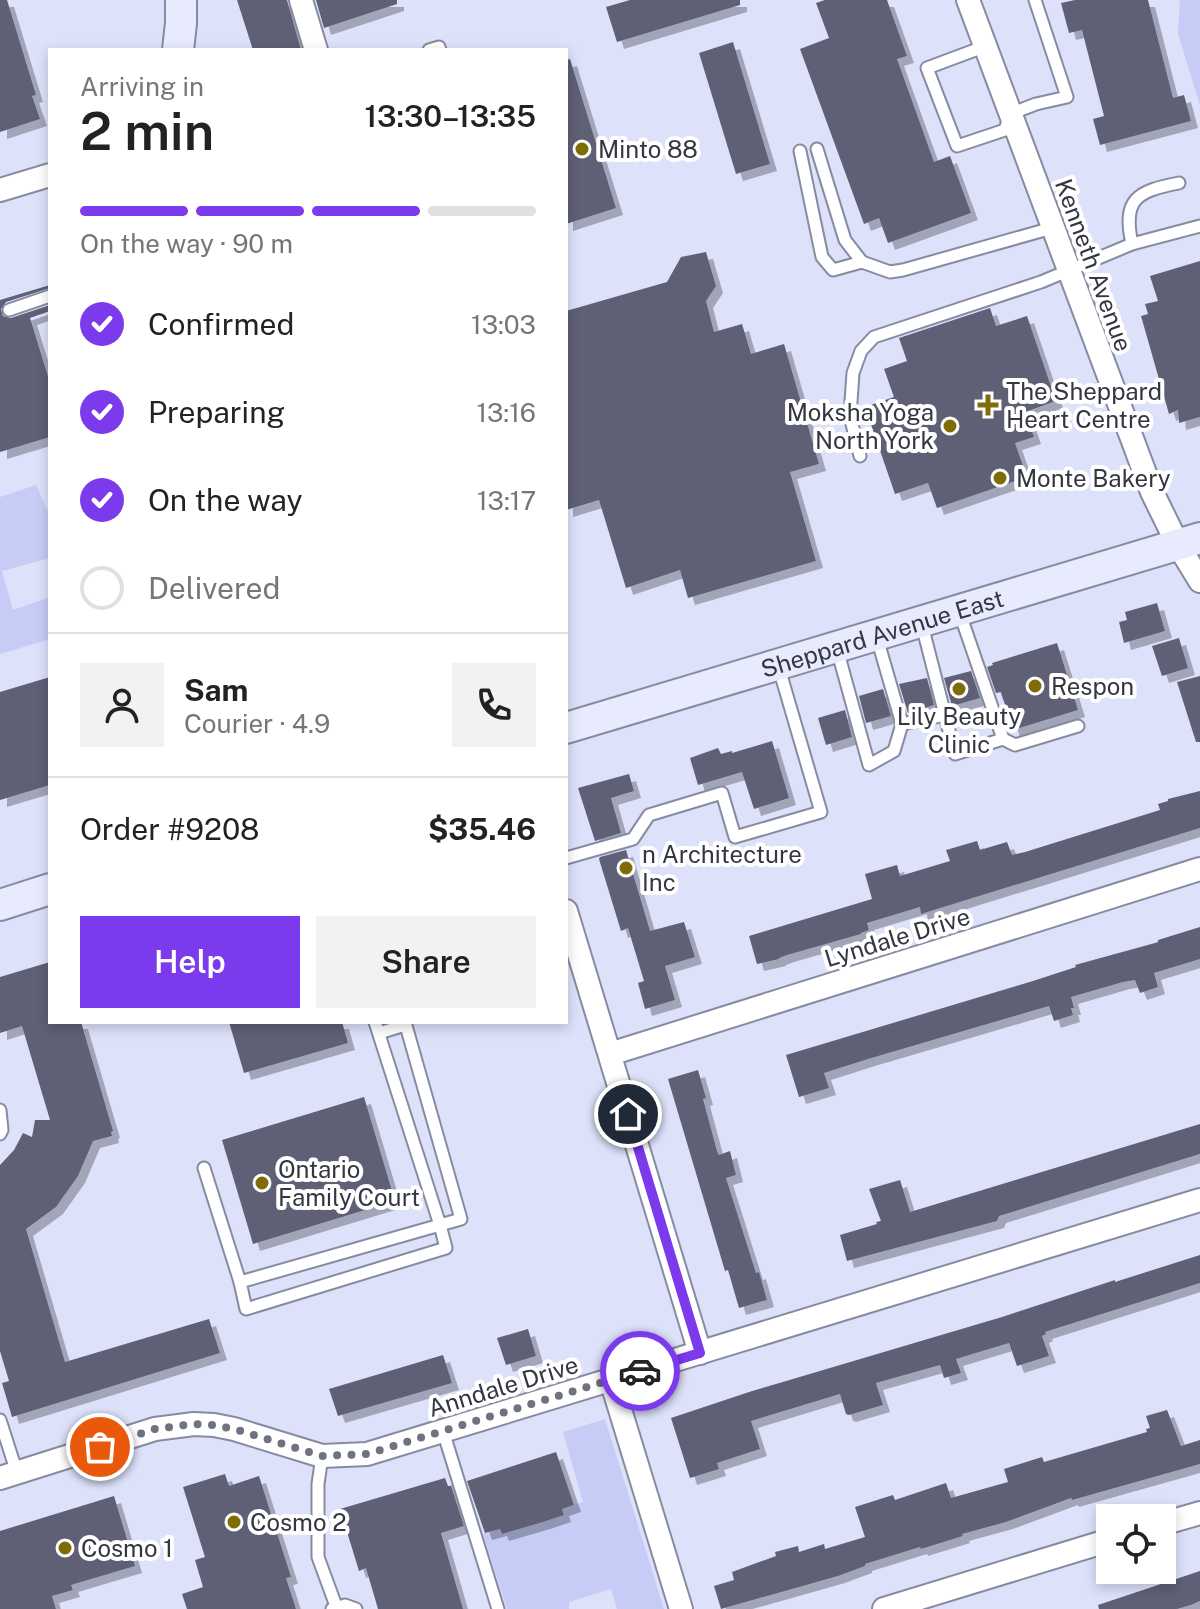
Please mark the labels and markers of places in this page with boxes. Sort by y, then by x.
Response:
place label: Minto 88 [598,135,698,163]
marker: Minto 88 [573,140,591,158]
place label: The Sheppard Heart Centre [1006,377,1162,433]
marker: The Sheppard Heart Centre [977,394,999,416]
place label: Moksha Yoga North York [787,398,934,454]
marker: Moksha Yoga North York [941,417,959,435]
place label: Monte Bakery [1016,464,1171,492]
marker: Monte Bakery [991,469,1009,487]
place label: Respon [1051,672,1134,700]
marker: Respon [1026,677,1044,695]
marker: Lily Beauty Clinic [950,680,968,698]
place label: Lily Beauty Clinic [897,702,1021,758]
place label: n Architecture Inc [642,840,802,896]
marker: n Architecture Inc [617,859,635,877]
pin [594,1080,662,1148]
place label: Ontario Family Court [278,1155,420,1211]
marker: Ontario Family Court [253,1174,271,1192]
pin [66,1413,134,1481]
place label: Cosmo 2 [250,1508,346,1536]
marker: Cosmo 2 [225,1513,243,1531]
place label: Cosmo 1 [81,1534,173,1562]
marker: Cosmo 1 [56,1539,74,1557]

